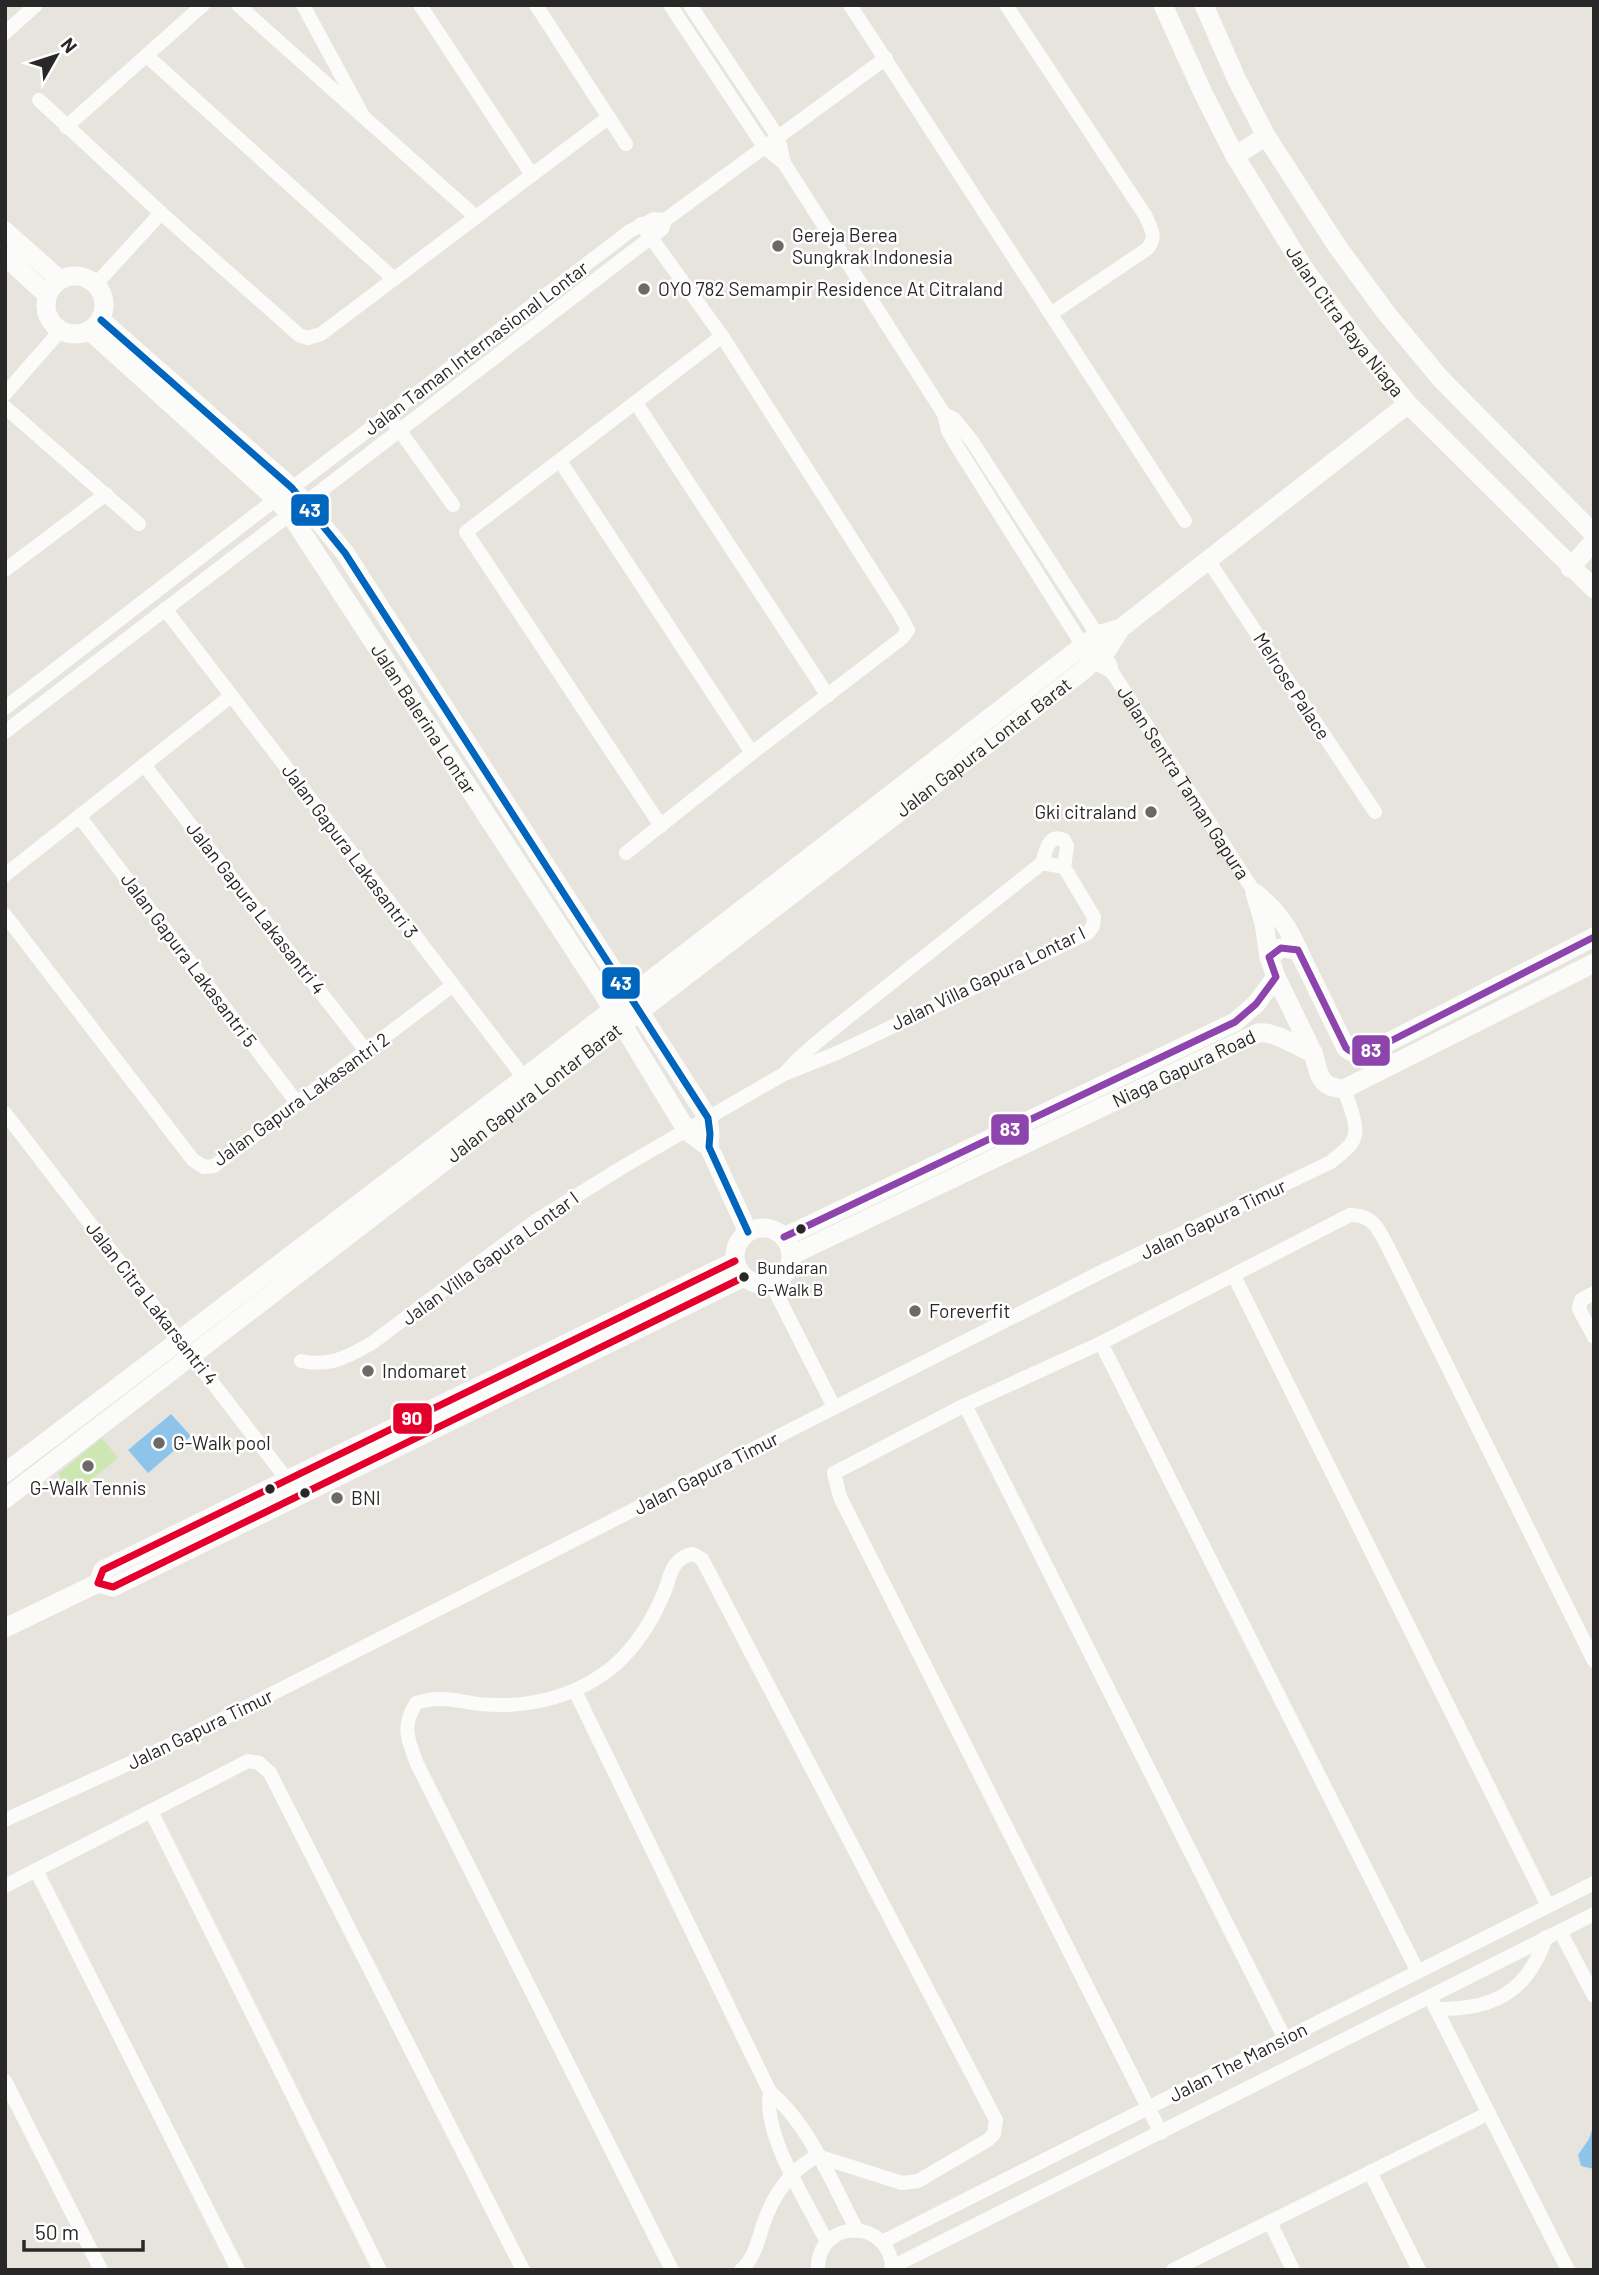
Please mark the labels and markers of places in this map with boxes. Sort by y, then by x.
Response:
place label: Gereja Berea Sungkrak Indonesia [792,223,953,268]
marker: Gereja Berea Sungkrak Indonesia [770,238,786,254]
place label: OYO 782 Semampir Residence At Citraland [658,277,1003,300]
marker: OYO 782 Semampir Residence At Citraland [636,281,652,297]
place label: Gki citraland [1034,800,1137,823]
marker: Gki citraland [1143,804,1159,820]
unlabelled marker [794,1222,808,1236]
place label: Bundaran G-Walk B [757,1257,828,1299]
marker: Bundaran G-Walk B [737,1270,751,1284]
place label: Foreverfit [929,1299,1010,1322]
marker: Foreverfit [907,1303,923,1319]
place label: Indomaret [382,1359,467,1382]
marker: Indomaret [360,1363,376,1379]
place label: G-Walk pool [173,1431,271,1454]
marker: G-Walk pool [151,1435,167,1451]
marker: G-Walk Tennis [80,1458,96,1474]
place label: G-Walk Tennis [30,1476,146,1499]
unlabelled marker [263,1482,277,1496]
unlabelled marker [298,1486,312,1500]
place label: BNI [351,1486,381,1509]
marker: BNI [329,1490,345,1506]

